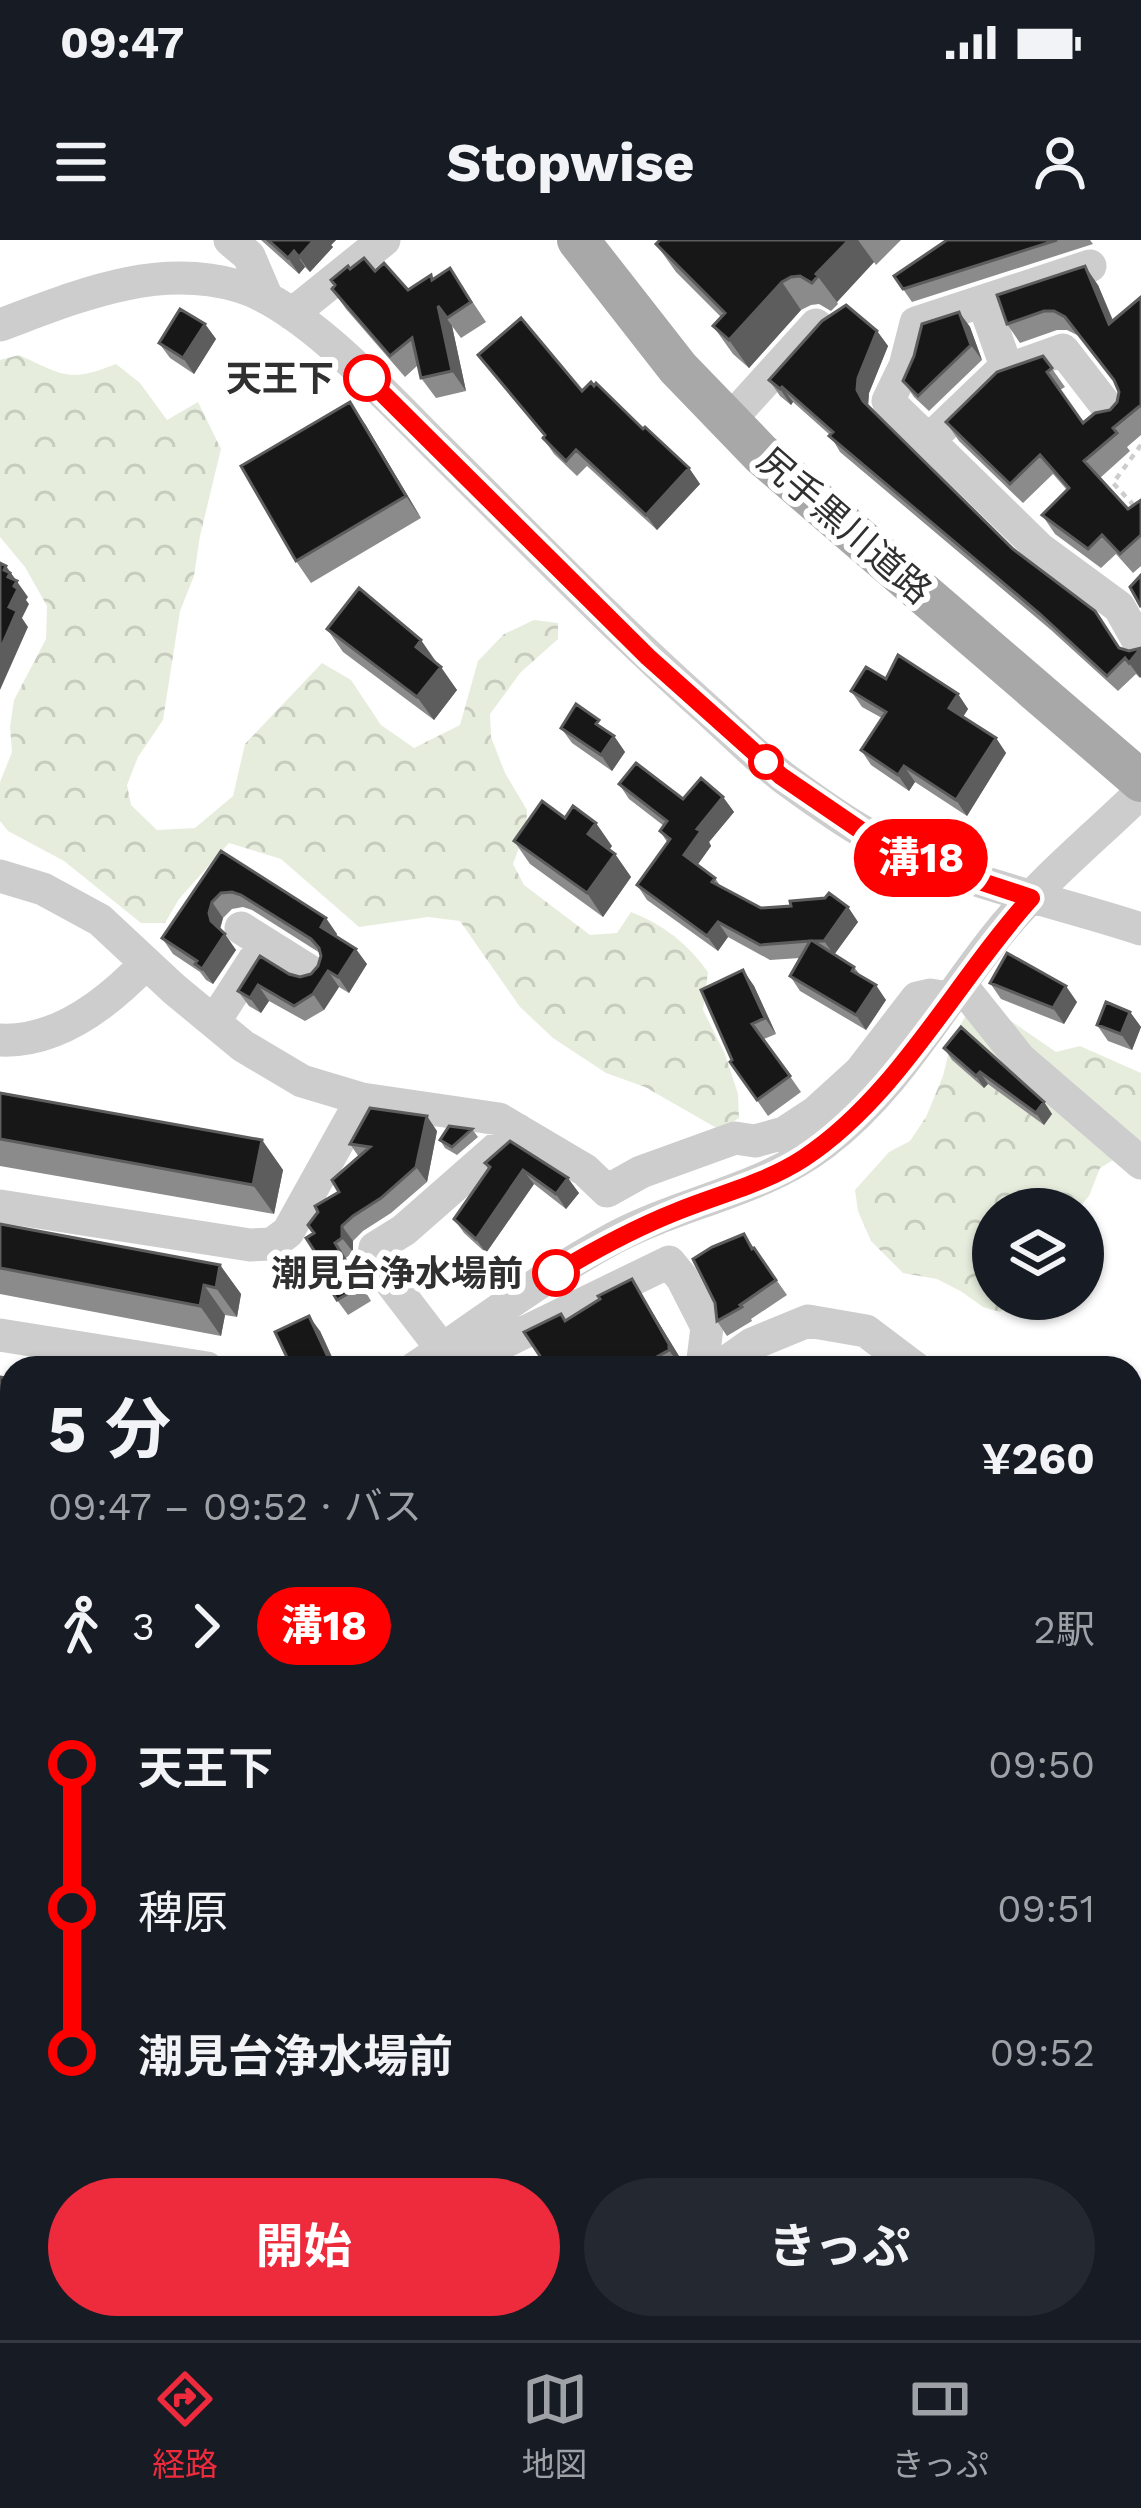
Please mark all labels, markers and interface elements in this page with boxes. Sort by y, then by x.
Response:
text: 09:47 [60,16,184,69]
icon: menu [48,129,114,195]
icon: person [1027,129,1093,195]
text: Stopwise [446,131,695,194]
marker: 天王下 [345,356,389,400]
place label: 天王下 [226,358,334,400]
street label: 尻手黒川道路 [749,439,940,612]
unlabelled marker [750,746,782,778]
line badge: 溝18 [852,819,990,897]
text: 溝18 [878,833,964,882]
map controls [972,1188,1104,1320]
button: layers [972,1188,1104,1320]
marker: 潮見台浄水場前 [534,1251,578,1295]
place label: 潮見台浄水場前 [271,1253,523,1295]
text: 5 分 [48,1391,171,1468]
text: ¥260 [982,1432,1095,1485]
text: 09:47 – 09:52 · バス [48,1484,422,1529]
icon: walk [48,1593,114,1659]
icon: forward [173,1593,239,1659]
text: 溝18 [281,1601,367,1650]
text: 3 [132,1604,155,1649]
text: 2駅 [1033,1607,1095,1652]
text: 天王下 [138,1742,273,1795]
text: 09:50 [988,1742,1095,1787]
text: 稗原 [138,1886,228,1939]
text: 09:51 [997,1886,1095,1931]
text: 潮見台浄水場前 [138,2030,453,2083]
text: 09:52 [990,2030,1095,2075]
button: 開始 [48,2178,560,2316]
button: きっぷ [584,2178,1095,2316]
tab: 経路 [152,2366,218,2486]
tab: 地図 [522,2366,588,2486]
tab: きっぷ [891,2366,989,2486]

